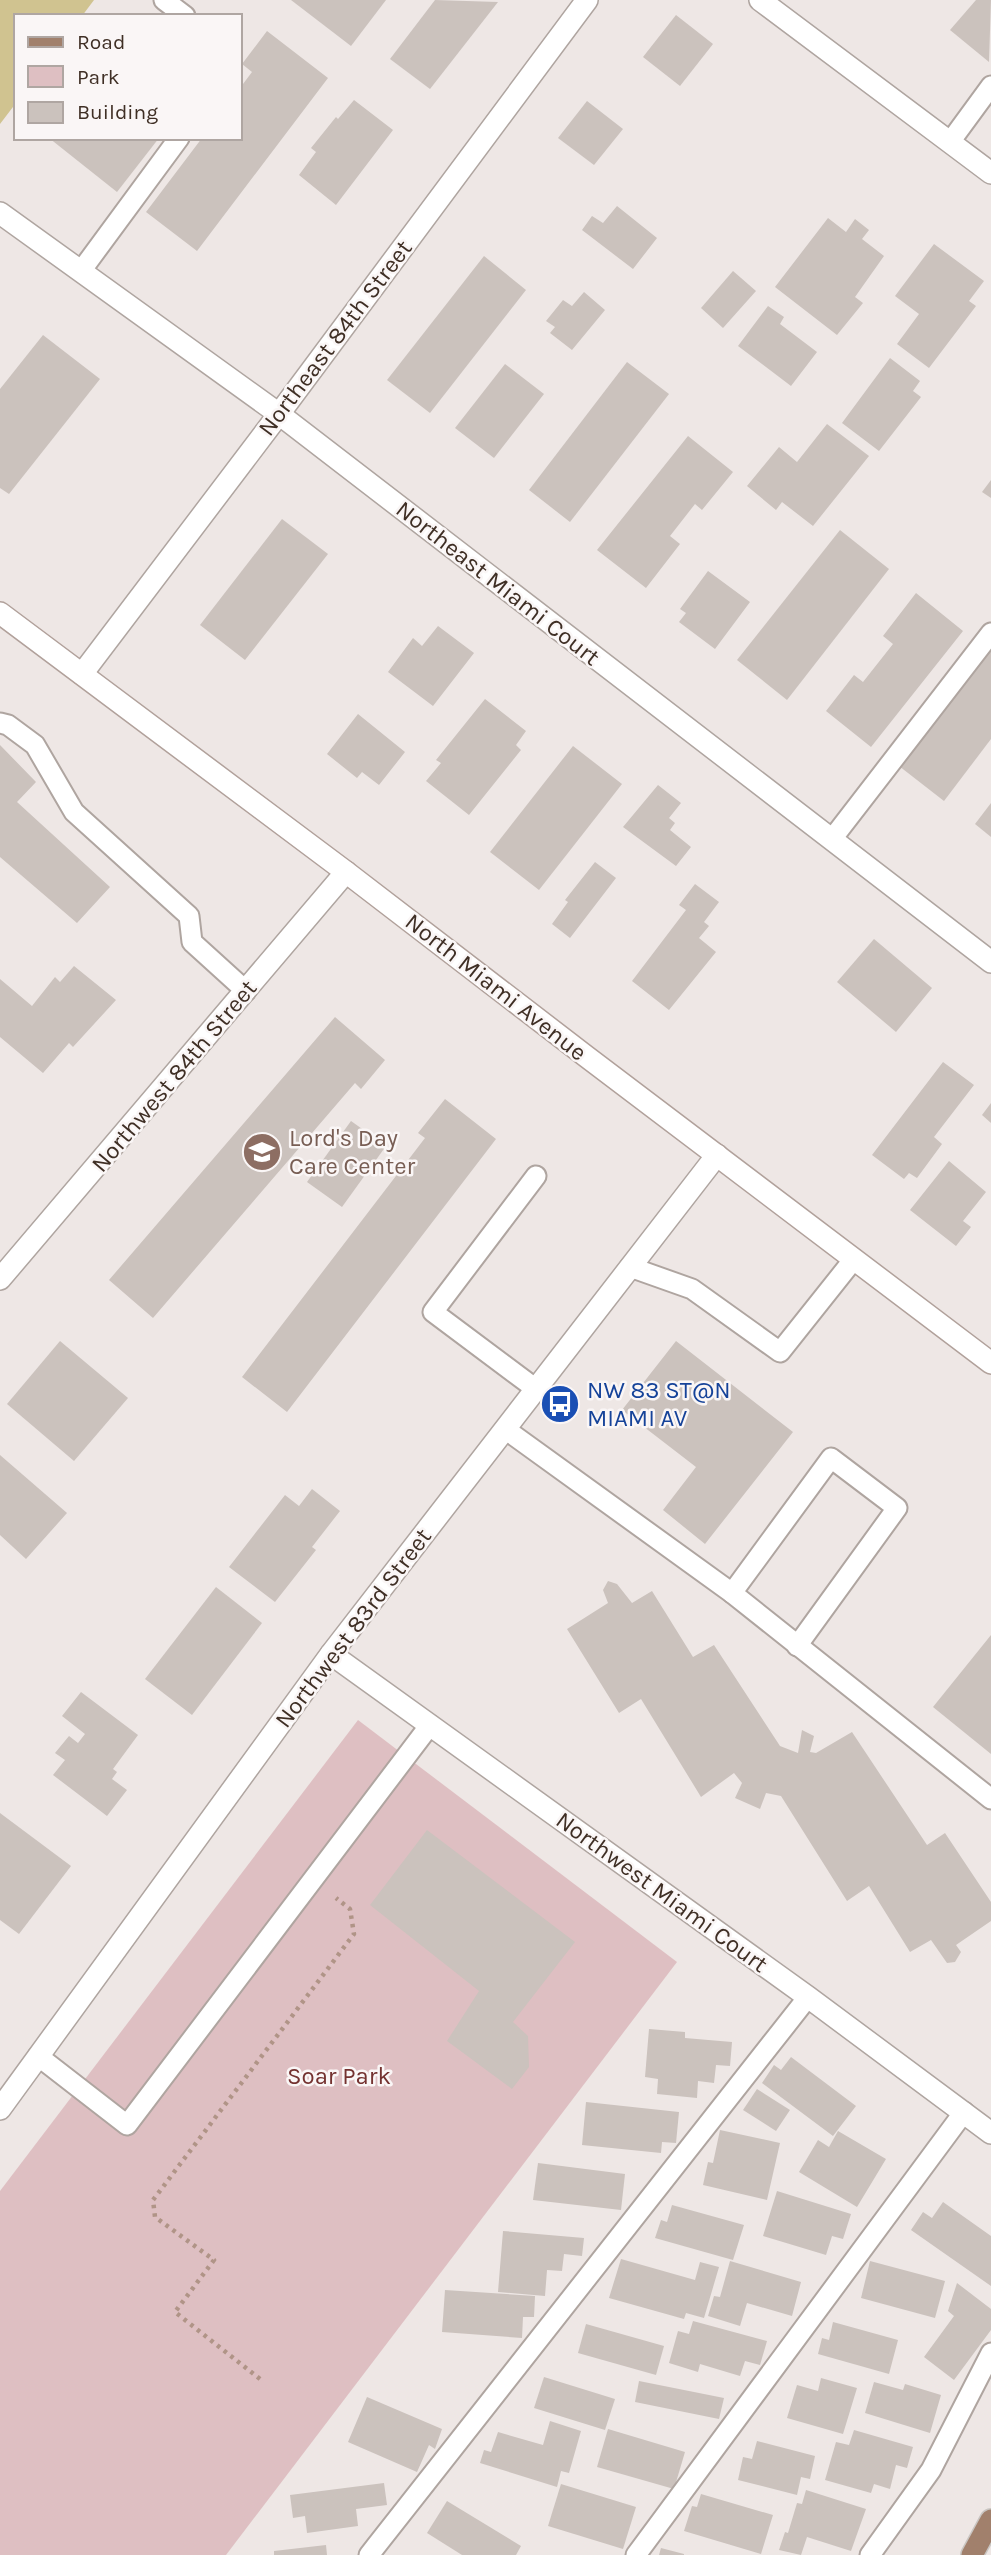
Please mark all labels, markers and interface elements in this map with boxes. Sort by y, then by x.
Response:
legend [14,14,242,140]
text: Road [77,30,125,54]
text: Park [77,65,120,89]
text: Building [77,100,158,124]
street label: Northeast 84th Street [252,235,418,441]
street label: Northeast Miami Court [391,495,605,671]
street label: North Miami Avenue [400,908,592,1066]
street label: Northwest 84th Street [85,974,263,1178]
place label: Lord's Day Care Center [289,1124,415,1180]
school or university icon: Lord's Day Care Center [241,1131,283,1173]
place label: NW 83 ST@N MIAMI AV [587,1376,731,1432]
bus stop icon: NW 83 ST@N MIAMI AV [539,1383,581,1425]
street label: Northwest 83rd Street [269,1523,437,1733]
street label: Northwest Miami Court [551,1806,773,1978]
park label: Soar Park [287,2062,391,2090]

